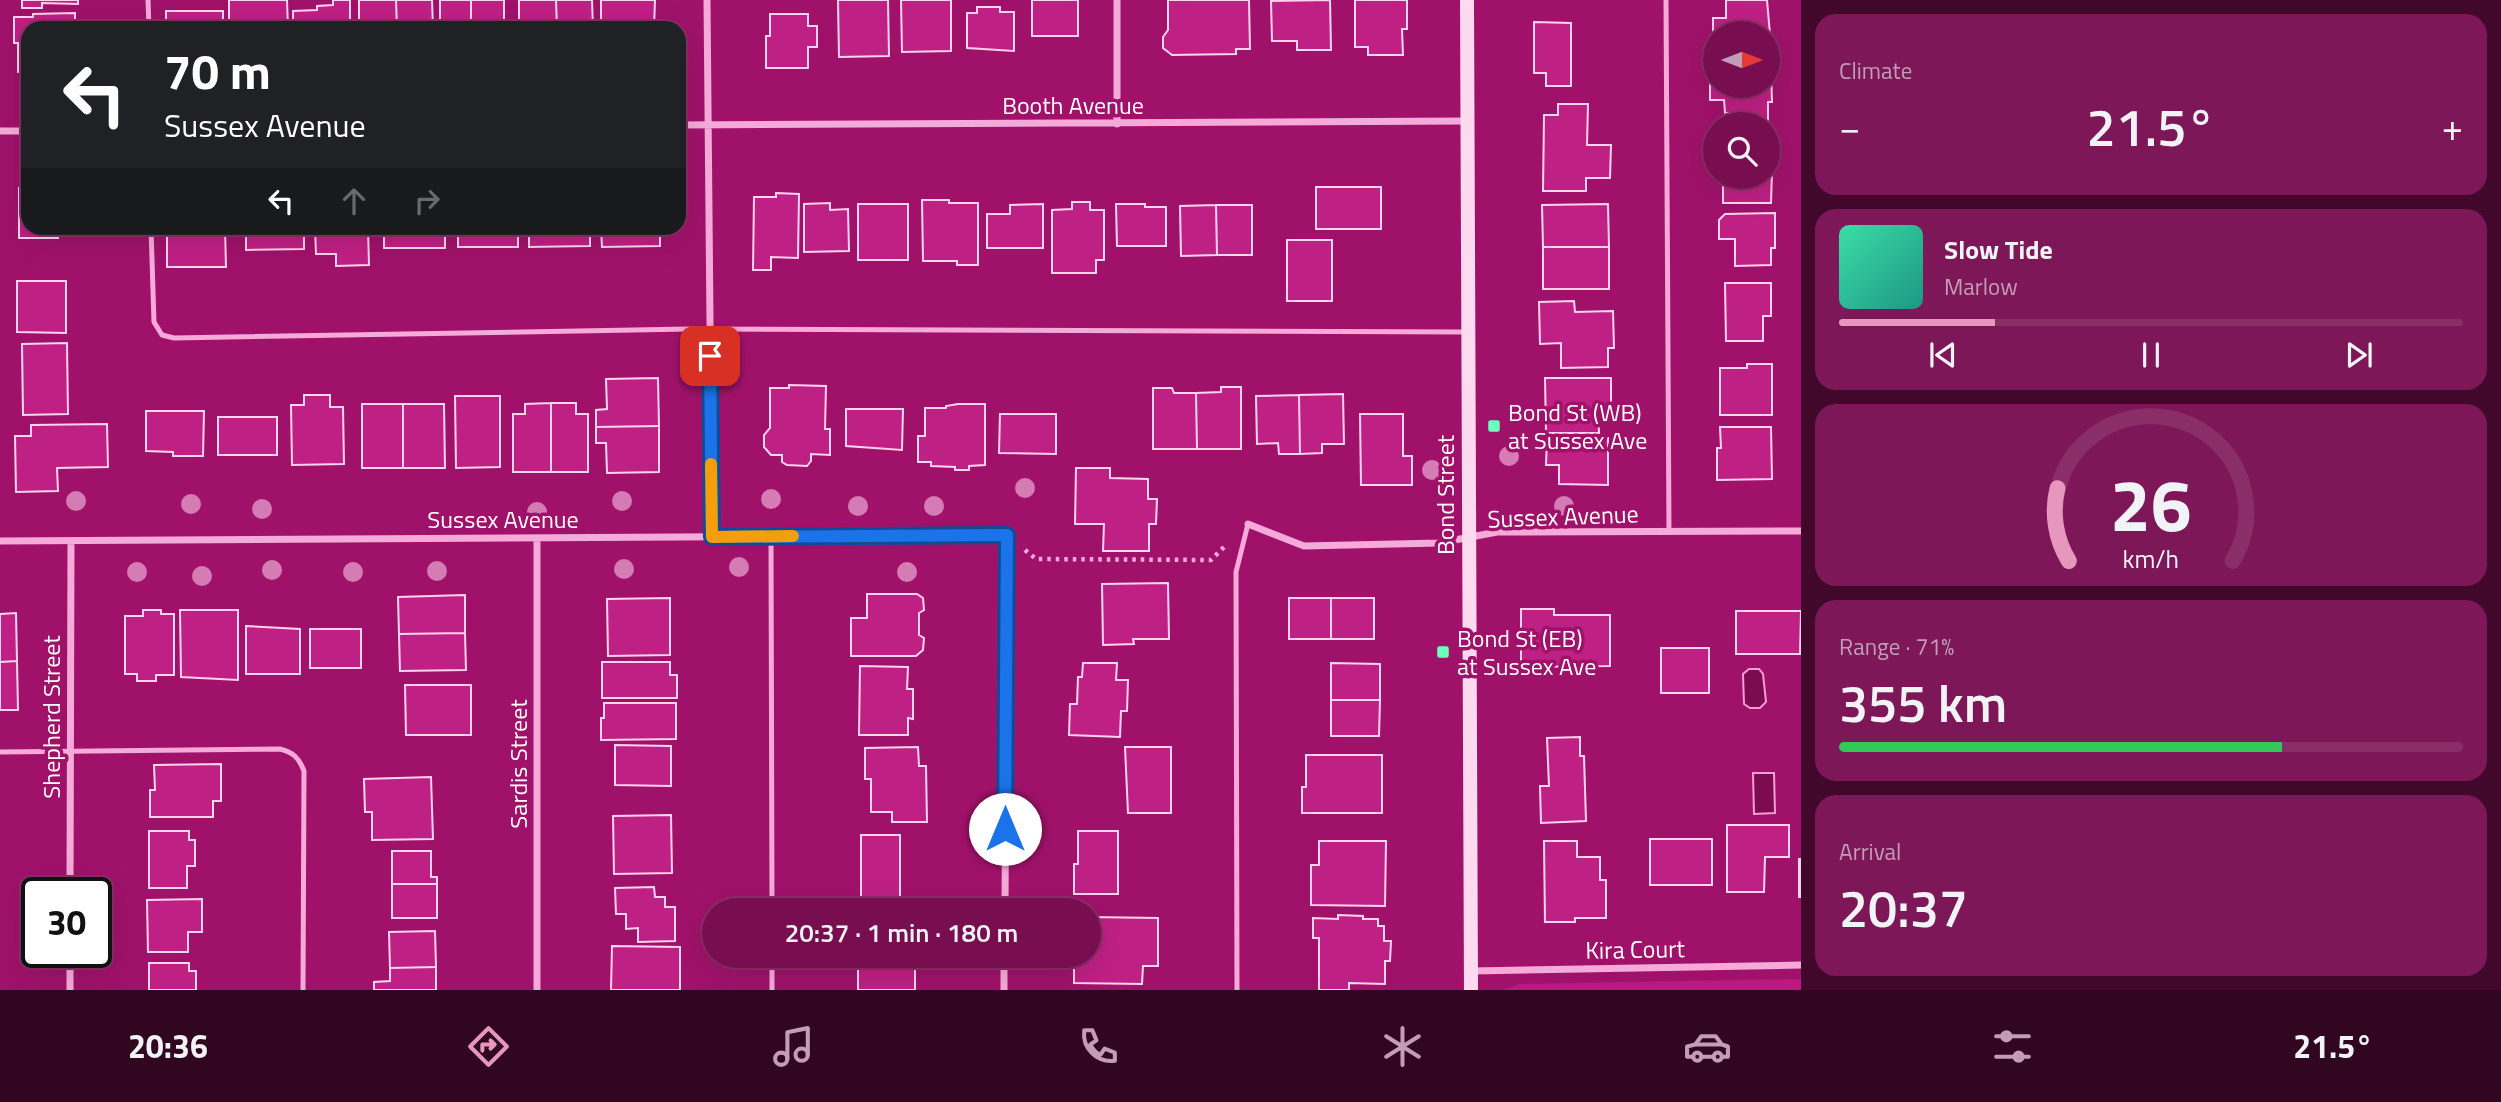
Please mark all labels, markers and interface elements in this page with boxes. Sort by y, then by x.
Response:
north arrow [1703,21,1780,98]
map controls [1703,21,1780,189]
text: 70 m [164,33,271,108]
icon: left [49,49,140,140]
text: Climate [1839,53,1912,88]
street label: Booth Avenue [1002,87,1144,123]
text: 21.5° [2087,87,2215,166]
text: − [1839,98,1860,156]
text: + [2442,98,2463,156]
text: Sussex Avenue [164,101,366,149]
button: search [1703,112,1780,189]
icon: left [262,182,300,220]
icon: ahead [335,182,373,220]
icon: right [408,182,446,220]
text: Slow Tide [1944,230,2053,269]
text: Marlow [1944,269,2018,304]
pin [680,326,740,386]
icon: previous [1924,336,1962,374]
icon: pause [2132,336,2170,374]
icon: next [2340,336,2378,374]
icon: arrive [691,337,729,375]
place label: Bond St (WB) at Sussex Ave [1508,394,1647,458]
marker: Bond St (WB) at Sussex Ave [1486,418,1502,434]
street label: Bond Street [1427,434,1463,555]
text: 26 [2110,449,2192,559]
street label: Sussex Avenue [1487,495,1639,537]
street label: Sussex Avenue [427,501,579,537]
text: km/h [2123,540,2179,578]
place label: Bond St (EB) at Sussex Ave [1457,620,1596,684]
text: Range · 71% [1839,629,1954,664]
street label: Shepherd Street [33,635,69,799]
marker: Bond St (EB) at Sussex Ave [1435,644,1451,660]
text: 355 km [1839,663,2007,742]
street label: Sardis Street [500,699,536,829]
position arrow [968,792,1042,866]
text: Arrival [1839,834,1901,869]
text: 20:37 [1839,868,1968,947]
speed limit sign: 30 [21,877,112,968]
text: 20:37 · 1 min · 180 m [785,913,1018,952]
street label: Kira Court [1585,930,1686,968]
text: 20:36 [128,1022,208,1070]
icon: directions [464,1022,513,1071]
icon: music [769,1022,818,1071]
icon: phone [1074,1022,1123,1071]
icon: climate [1378,1022,1427,1071]
icon: car [1683,1022,1732,1071]
icon: filters [1988,1022,2037,1071]
text: 21.5° [2293,1022,2373,1070]

